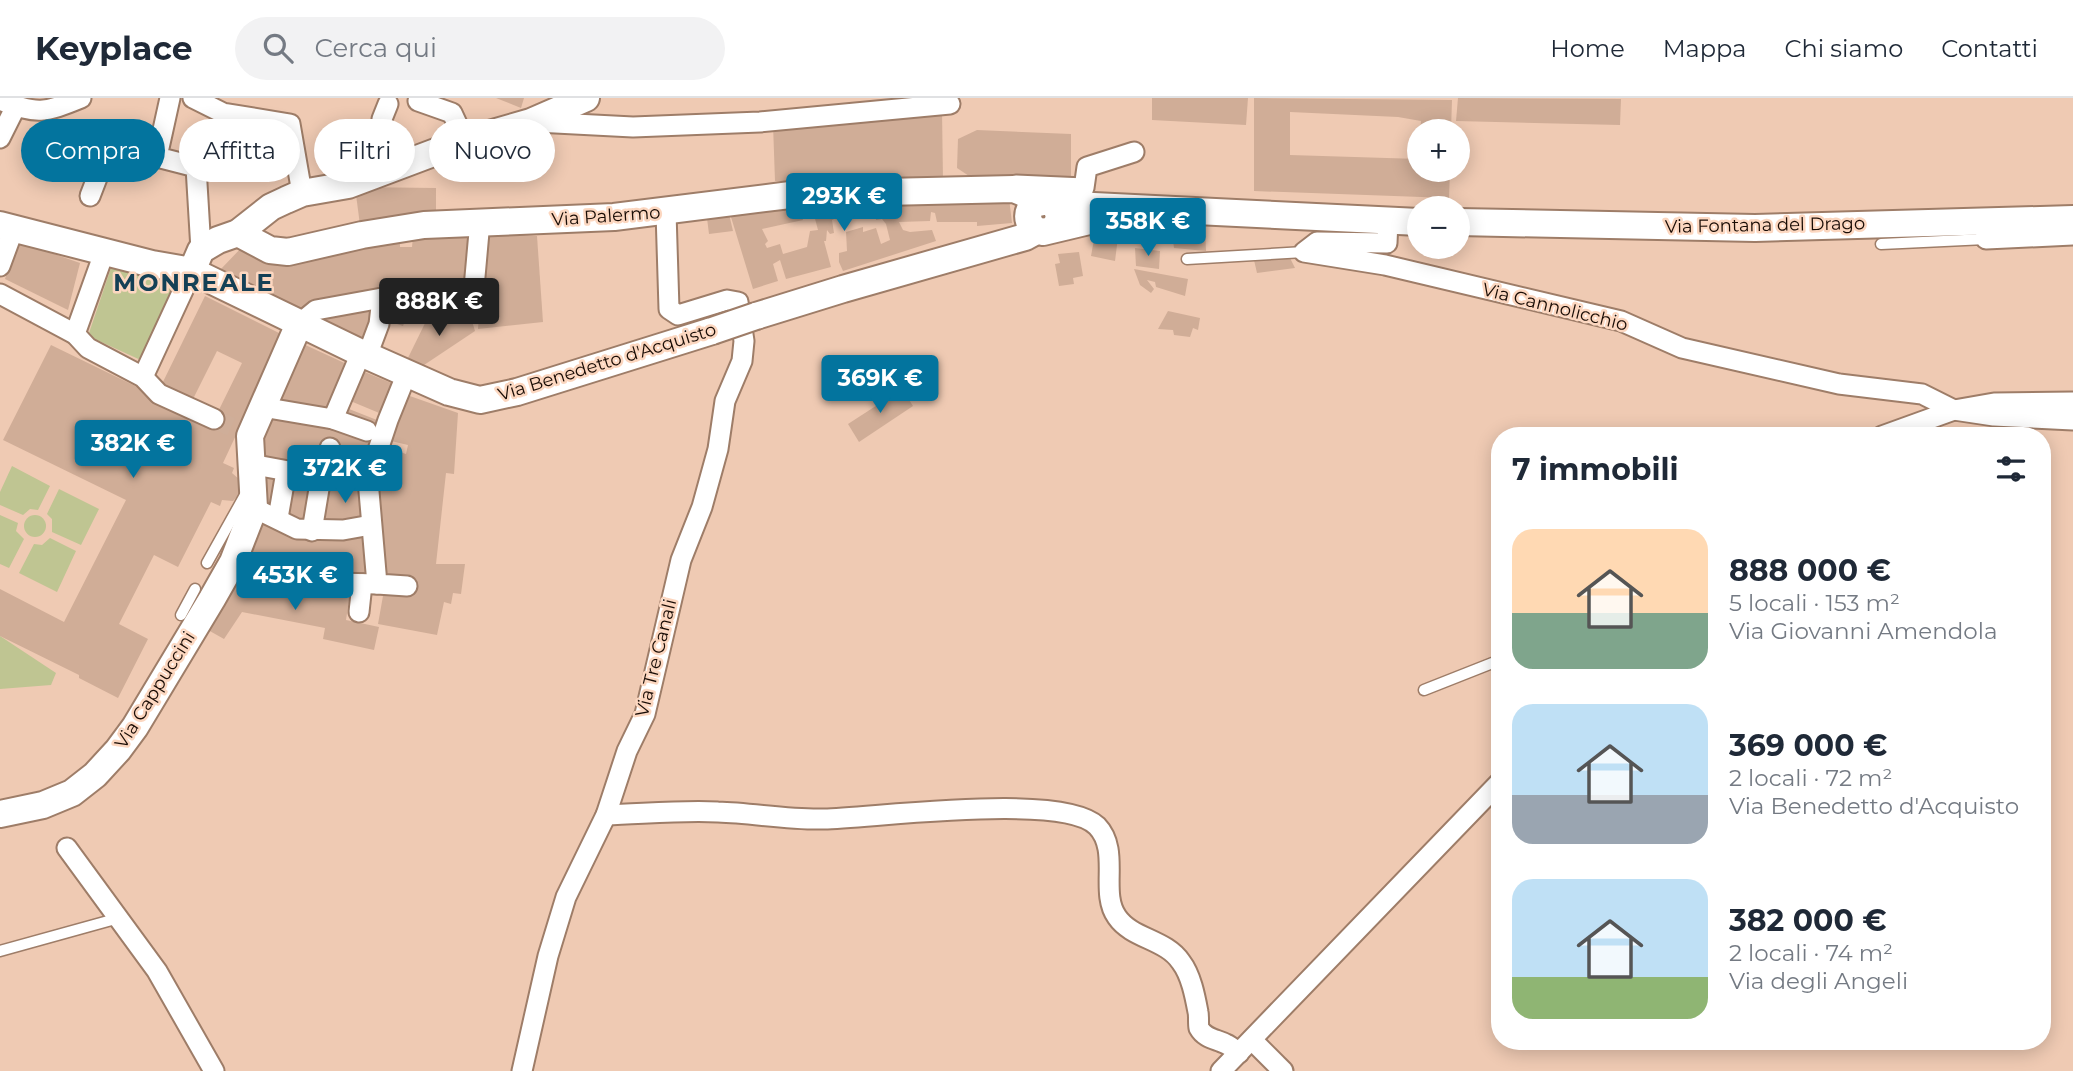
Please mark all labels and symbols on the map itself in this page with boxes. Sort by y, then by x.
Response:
pin: 293K € [787,174,901,233]
pin: 358K € [1091,198,1205,258]
street label: Via Palermo [551,201,661,231]
street label: Via Fontana del Drago [1665,212,1865,238]
district label: MONREALE [113,268,275,297]
pin: 888K € [382,278,496,338]
street label: Via Cannolicchio [1480,278,1630,336]
street label: Via Benedetto d'Acquisto [495,318,719,406]
pin: 369K € [823,356,937,415]
pin: 382K € [76,420,190,480]
pin: 372K € [288,446,402,505]
pin: 453K € [238,552,352,612]
street label: Via Tre Canali [631,597,681,719]
street label: Via Cappuccini [110,627,200,753]

